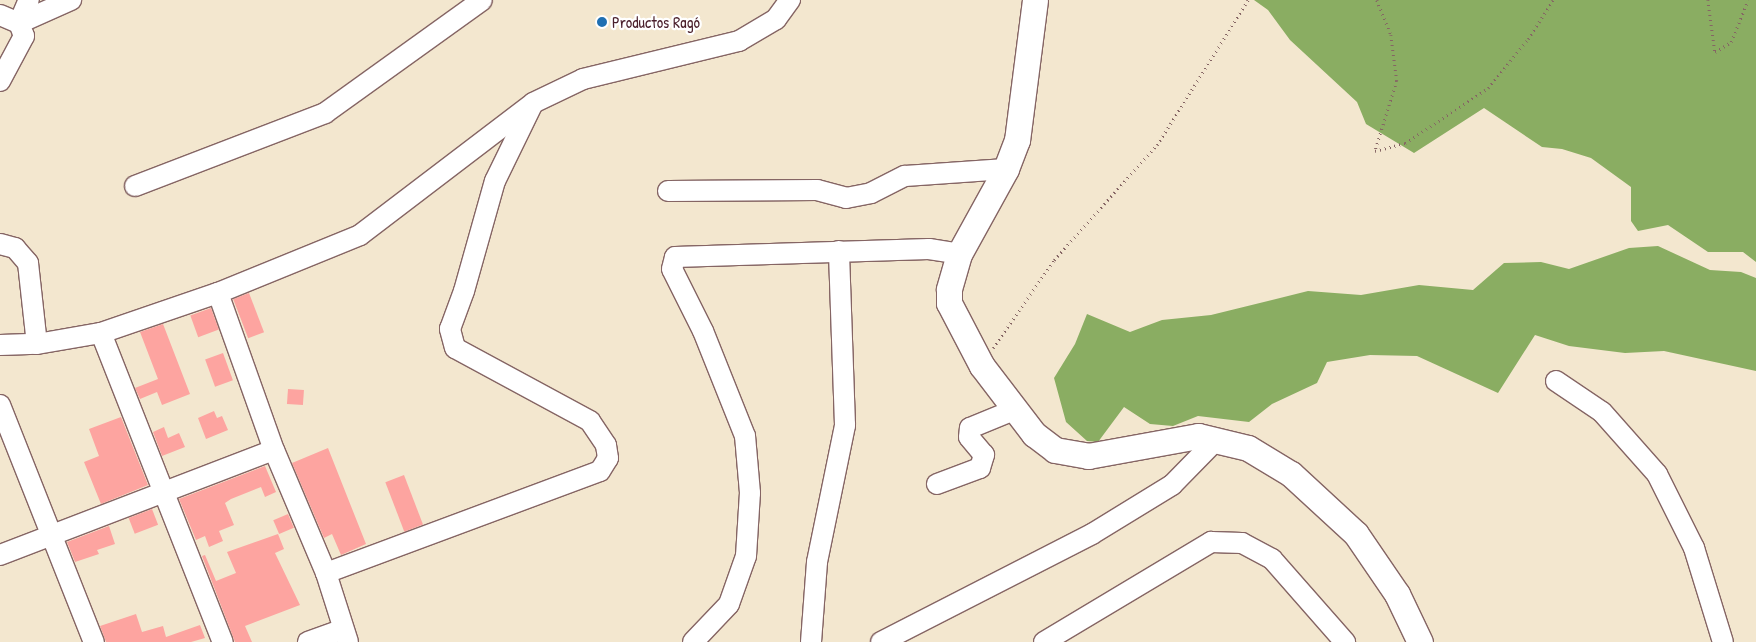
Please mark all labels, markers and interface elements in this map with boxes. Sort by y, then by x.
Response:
place label: Productos Ragó [612,12,700,32]
marker: Productos Ragó [596,16,608,28]

